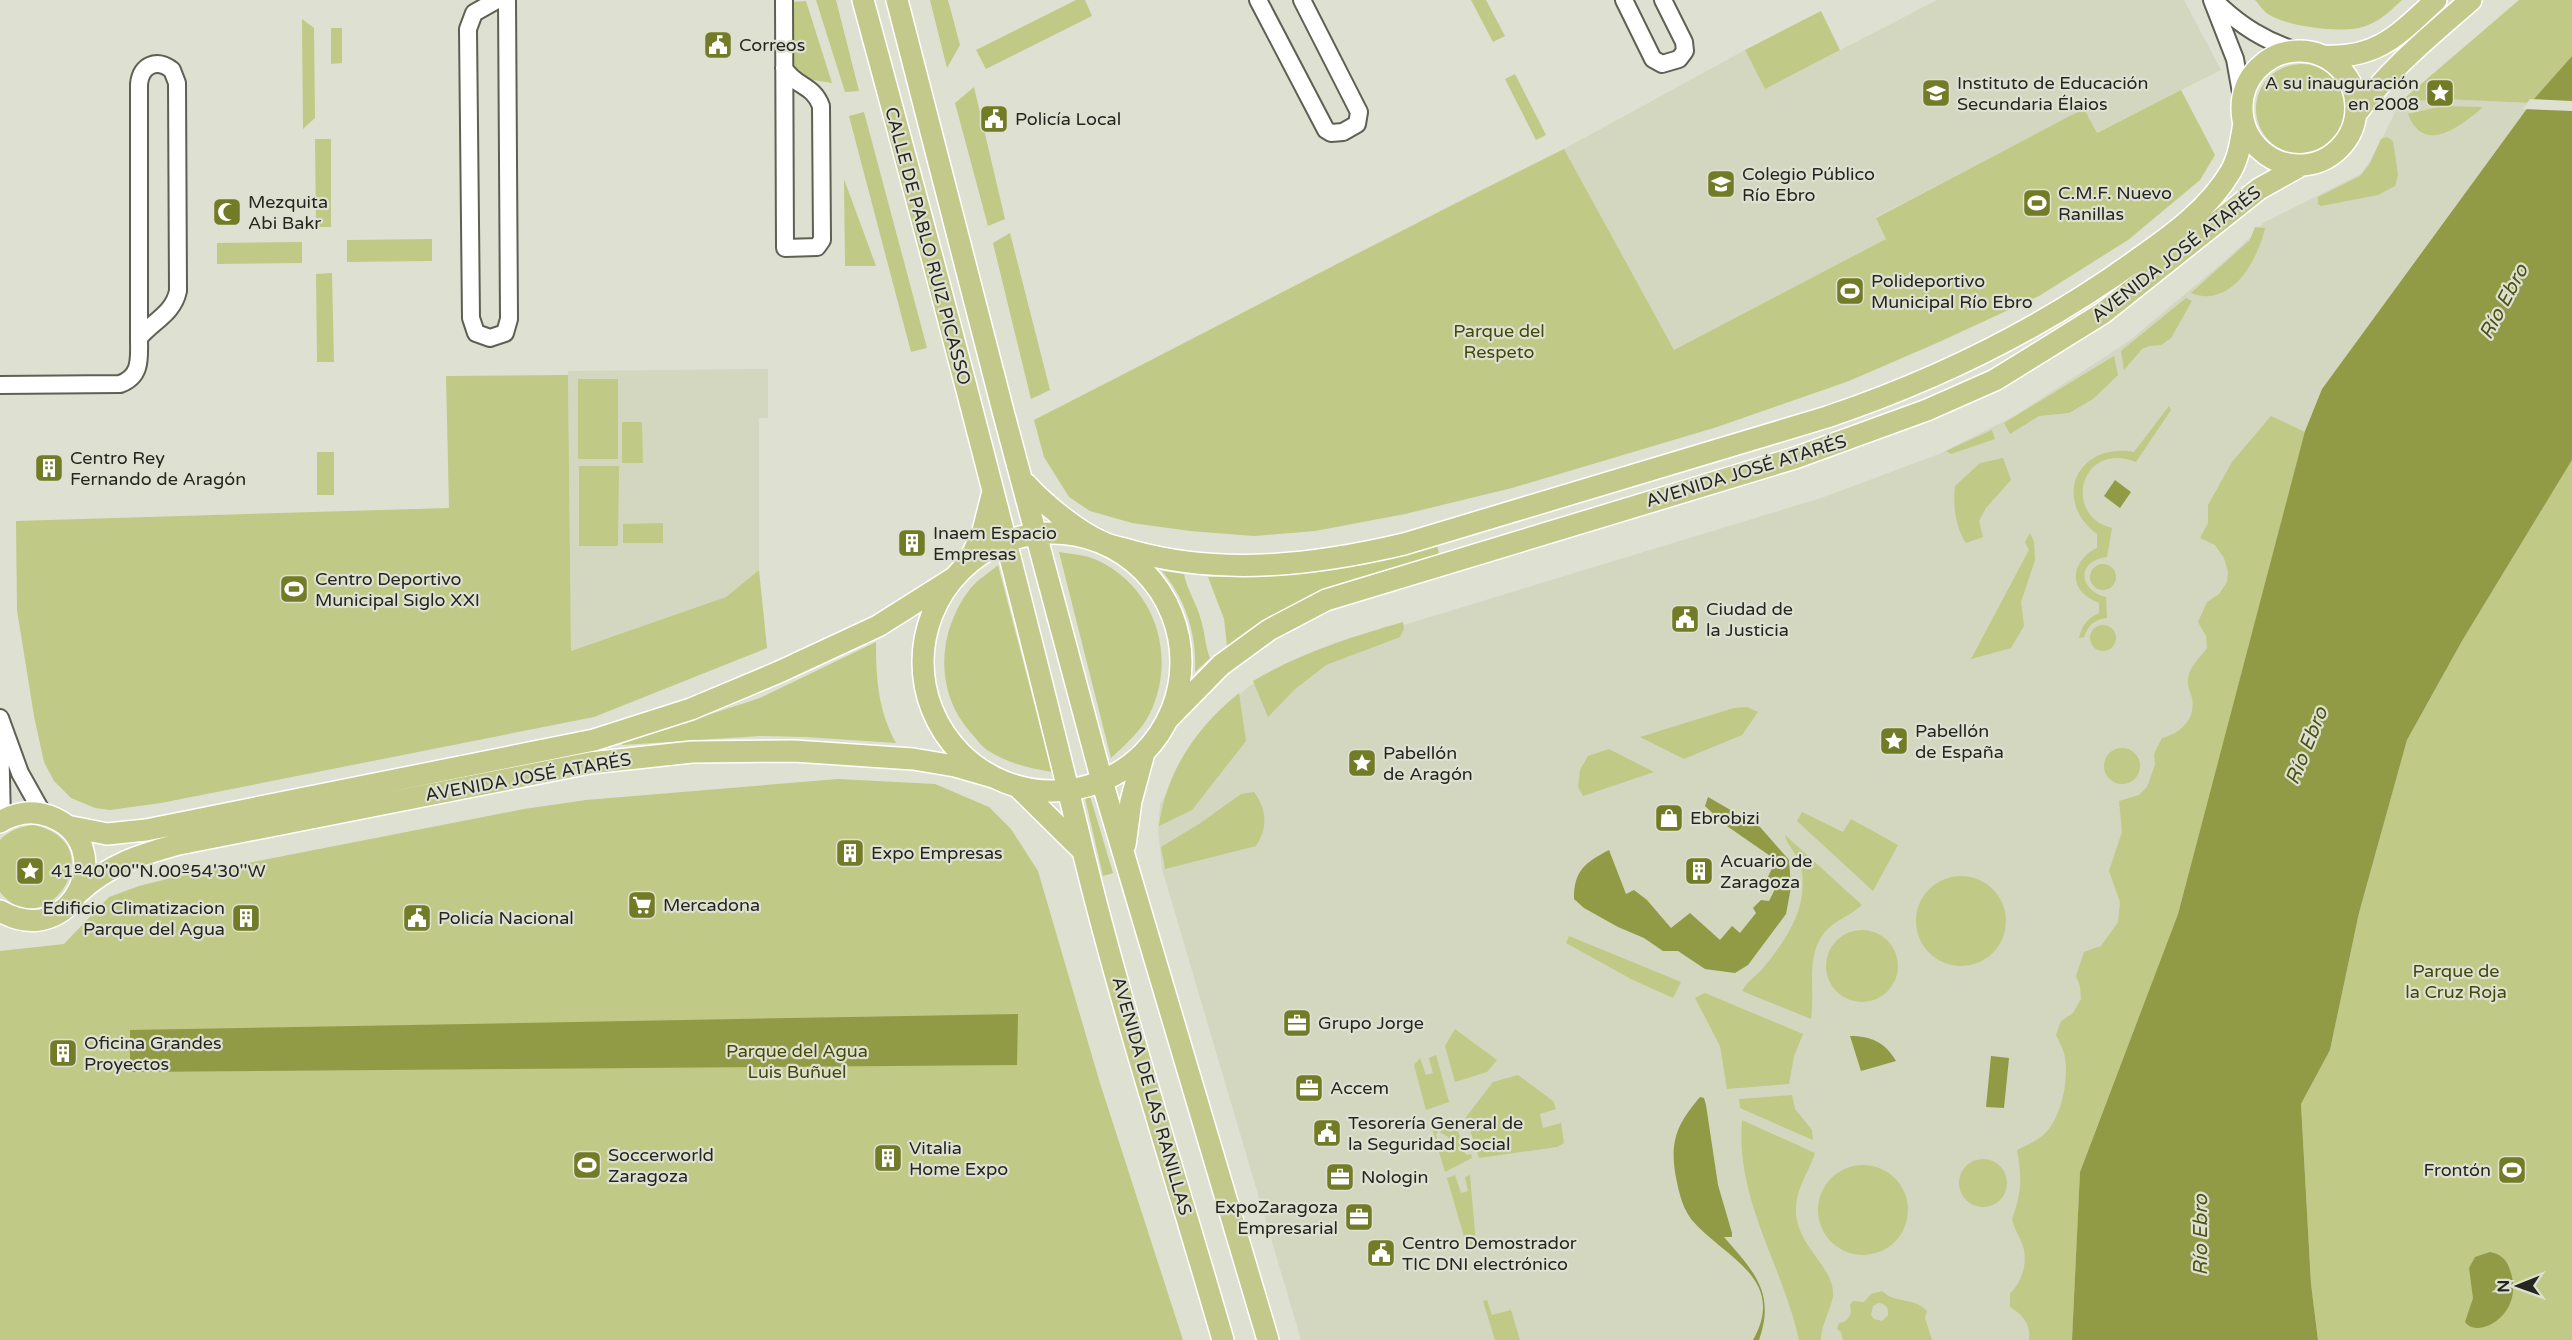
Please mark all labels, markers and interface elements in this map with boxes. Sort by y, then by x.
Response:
public building icon: Correos [702,29,734,61]
place label: Correos [739,34,805,56]
place label: Instituto de Educación Secundaria Élaios [1957,72,2149,115]
place label: A su inauguración en 2008 [2265,72,2419,115]
school or university icon: Instituto de Educación Secundaria Élaios [1920,77,1952,109]
place icon: A su inauguración en 2008 [2424,77,2456,109]
public building icon: Policía Local [978,103,1010,135]
street label: CALLE DE PABLO RUIZ PICASSO [880,104,976,388]
place label: Policía Local [1015,108,1121,130]
place label: Colegio Público Río Ebro [1742,163,1875,206]
school or university icon: Colegio Público Río Ebro [1705,168,1737,200]
street label: AVENIDA JOSÉ ATARÉS [2087,181,2265,327]
place label: C.M.F. Nuevo Ranillas [2058,182,2172,225]
sports icon: C.M.F. Nuevo Ranillas [2021,187,2053,219]
place label: Mezquita Abi Bakr [248,191,328,234]
mosque icon: Mezquita Abi Bakr [211,196,243,228]
water label: Río Ebro [2474,260,2534,344]
place label: Polideportivo Municipal Río Ebro [1871,270,2033,313]
sports icon: Polideportivo Municipal Río Ebro [1834,275,1866,307]
park label: Parque del Respeto [1453,320,1545,363]
street label: AVENIDA JOSÉ ATARÉS [1643,430,1849,512]
place label: Centro Rey Fernando de Aragón [70,447,246,490]
building icon: Centro Rey Fernando de Aragón [33,452,65,484]
place label: Inaem Espacio Empresas [933,522,1057,565]
building icon: Inaem Espacio Empresas [896,527,928,559]
place label: Centro Deportivo Municipal Siglo XXI [315,568,480,611]
sports icon: Centro Deportivo Municipal Siglo XXI [278,573,310,605]
place label: Ciudad de la Justicia [1706,598,1793,641]
public building icon: Ciudad de la Justicia [1669,603,1701,635]
water label: Río Ebro [2281,703,2334,788]
place label: Pabellón de España [1915,720,2004,763]
place icon: Pabellón de España [1878,725,1910,757]
place label: Pabellón de Aragón [1383,742,1473,785]
place icon: Pabellón de Aragón [1346,747,1378,779]
street label: AVENIDA JOSÉ ATARÉS [423,748,633,806]
shop icon: Ebrobizi [1653,802,1685,834]
place label: Ebrobizi [1690,807,1760,829]
building icon: Expo Empresas [834,837,866,869]
place label: Expo Empresas [871,842,1003,864]
place label: Acuario de Zaragoza [1720,850,1812,893]
place icon: 41º40'00''N.00º54'30''W [14,855,46,887]
building icon: Acuario de Zaragoza [1683,855,1715,887]
place label: 41º40'00''N.00º54'30''W [51,860,266,882]
supermarket icon: Mercadona [626,889,658,921]
place label: Mercadona [663,894,760,916]
place label: Edificio Climatizacion Parque del Agua [42,897,225,940]
building icon: Edificio Climatizacion Parque del Agua [230,902,262,934]
public building icon: Policía Nacional [401,902,433,934]
place label: Policía Nacional [438,907,574,929]
park label: Parque de la Cruz Roja [2405,960,2507,1003]
street label: AVENIDA DE LAS RANILLAS [1107,974,1197,1218]
office icon: Grupo Jorge [1281,1007,1313,1039]
place label: Grupo Jorge [1318,1012,1424,1034]
place label: Oficina Grandes Proyectos [84,1032,222,1075]
building icon: Oficina Grandes Proyectos [47,1037,79,1069]
park label: Parque del Agua Luis Buñuel [726,1040,868,1083]
office icon: Accem [1293,1072,1325,1104]
place label: Accem [1330,1077,1389,1099]
place label: Tesorería General de la Seguridad Social [1348,1112,1523,1155]
public building icon: Tesorería General de la Seguridad Social [1311,1117,1343,1149]
place label: Vitalia Home Expo [909,1137,1008,1180]
building icon: Vitalia Home Expo [872,1142,904,1174]
place label: Soccerworld Zaragoza [608,1144,714,1187]
sports icon: Soccerworld Zaragoza [571,1149,603,1181]
sports icon: Frontón [2496,1154,2528,1186]
place label: Frontón [2424,1159,2491,1181]
office icon: Nologin [1324,1161,1356,1193]
place label: Nologin [1361,1166,1428,1188]
water label: Río Ebro [2189,1193,2213,1276]
place label: ExpoZaragoza Empresarial [1214,1196,1338,1239]
office icon: ExpoZaragoza Empresarial [1343,1201,1375,1233]
place label: Centro Demostrador TIC DNI electrónico [1402,1232,1577,1275]
public building icon: Centro Demostrador TIC DNI electrónico [1365,1237,1397,1269]
north arrow [2488,1256,2548,1316]
text: N [2494,1280,2514,1293]

